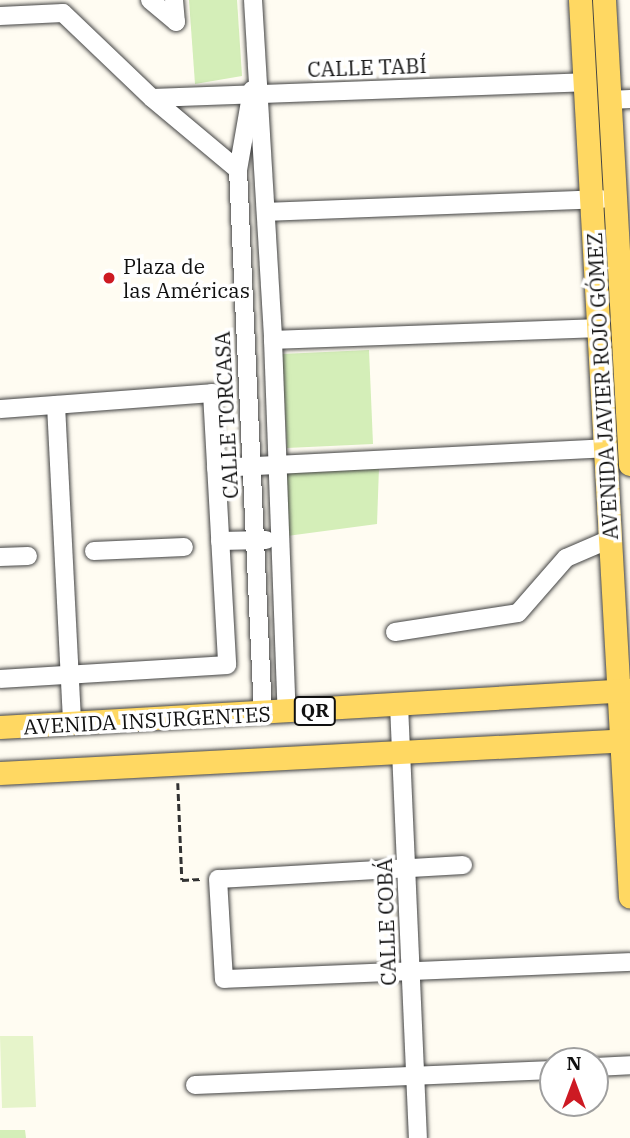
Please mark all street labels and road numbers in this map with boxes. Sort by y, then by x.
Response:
street label: CALLE TABÍ [307,52,427,82]
street label: AVENIDA JAVIER ROJO GÓMEZ [581,232,623,540]
street label: CALLE TORCASA [209,331,243,499]
road number: QR [292,696,338,726]
street label: AVENIDA INSURGENTES [23,701,271,739]
street label: CALLE COBÁ [371,858,401,986]

